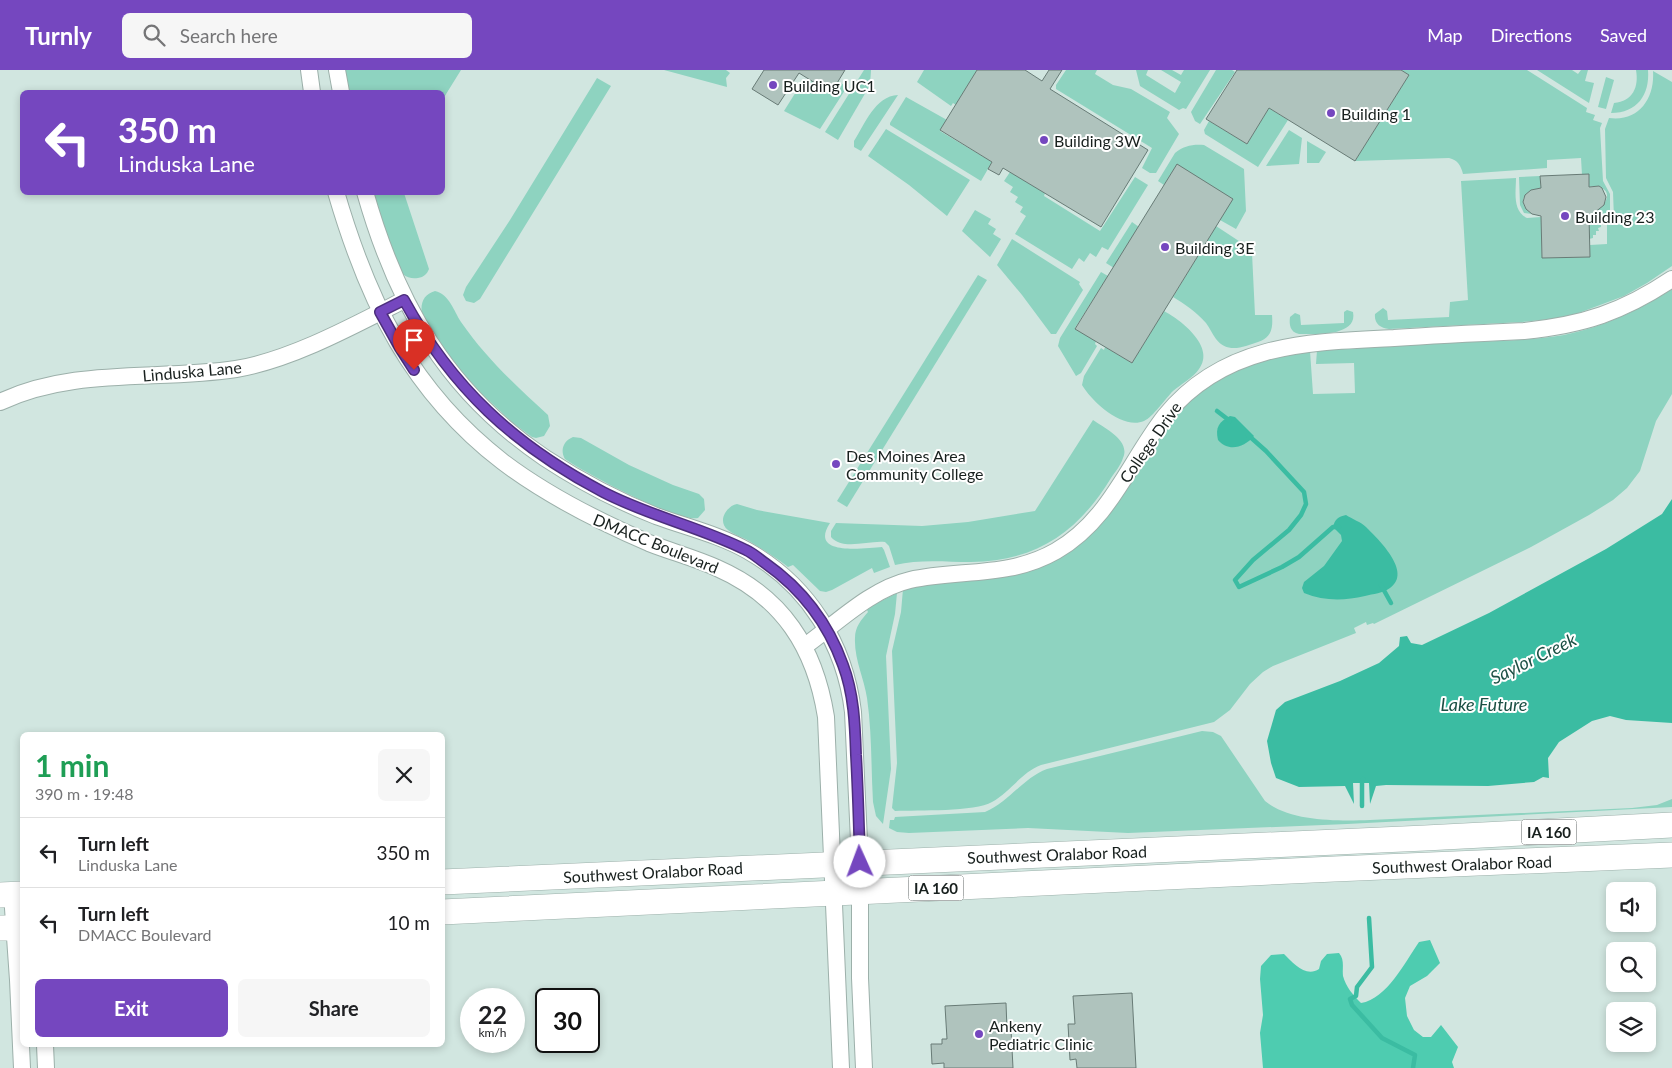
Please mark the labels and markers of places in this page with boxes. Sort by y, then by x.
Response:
place label: Building UC1 [783,76,876,95]
marker: Building UC1 [767,79,779,91]
place label: Building 1 [1341,104,1411,123]
marker: Building 1 [1325,107,1337,119]
place label: Building 3W [1054,131,1141,150]
marker: Building 3W [1038,134,1050,146]
place label: Building 23 [1575,207,1654,226]
marker: Building 23 [1559,210,1571,222]
place label: Building 3E [1175,238,1254,257]
marker: Building 3E [1159,241,1171,253]
pin [393,319,435,370]
place label: Des Moines Area Community College [846,446,984,483]
marker: Des Moines Area Community College [830,458,842,470]
place label: Ankeny Pediatric Clinic [989,1016,1093,1053]
marker: Ankeny Pediatric Clinic [973,1028,985,1040]

